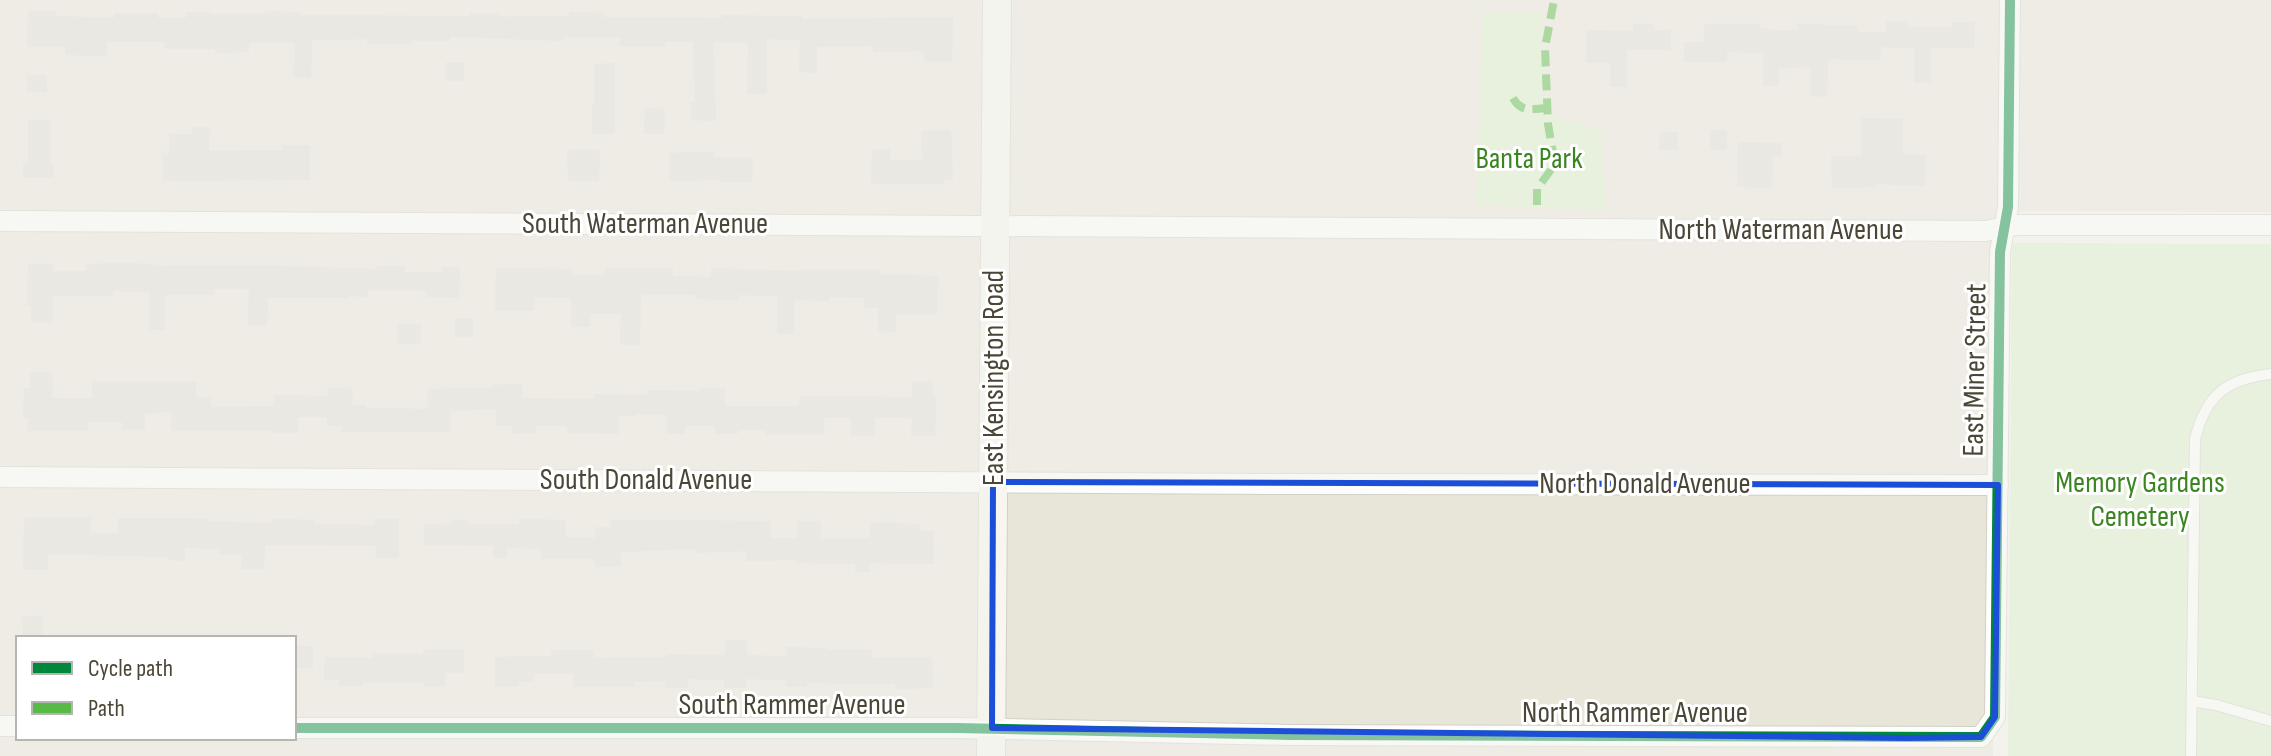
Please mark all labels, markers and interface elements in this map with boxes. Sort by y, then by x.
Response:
park label: Banta Park [1475,141,1583,177]
street label: South Waterman Avenue [522,206,768,242]
street label: North Waterman Avenue [1658,212,1904,248]
street label: East Kensington Road [976,270,1012,486]
street label: East Miner Street [1955,283,1995,457]
street label: South Donald Avenue [540,462,752,498]
park label: Memory Gardens Cemetery [2055,465,2225,535]
street label: North Donald Avenue [1539,466,1751,502]
legend [16,636,296,740]
text: Cycle path [88,654,173,683]
street label: South Rammer Avenue [679,687,905,723]
text: Path [88,694,125,723]
street label: North Rammer Avenue [1522,695,1748,731]

